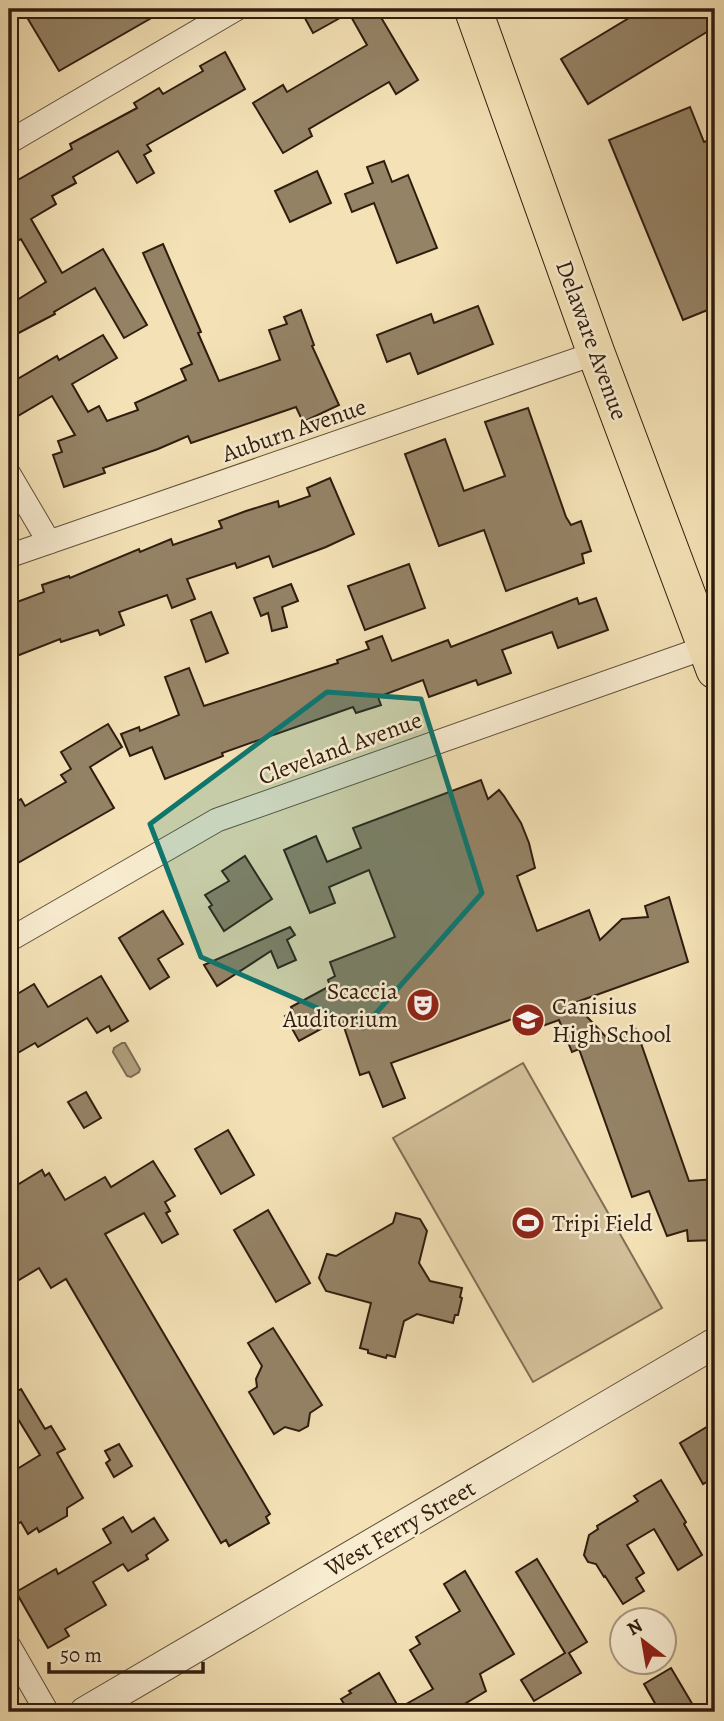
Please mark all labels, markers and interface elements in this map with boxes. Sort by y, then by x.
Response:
street label: Delaware Avenue [548,256,636,424]
street label: Auburn Avenue [217,390,370,470]
street label: Cleveland Avenue [254,704,426,792]
place label: Scaccia Auditorium [282,975,399,1035]
theatre icon: Scaccia Auditorium [404,986,442,1024]
place label: Canisius High School [552,990,671,1050]
school or university icon: Canisius High School [509,1001,547,1039]
sports icon: Tripi Field [509,1204,547,1242]
place label: Tripi Field [552,1207,653,1239]
street label: West Ferry Street [318,1472,481,1585]
north arrow [608,1606,678,1676]
text: N [622,1612,648,1642]
scale bar [49,1630,203,1674]
text: 50 m [60,1641,102,1669]

